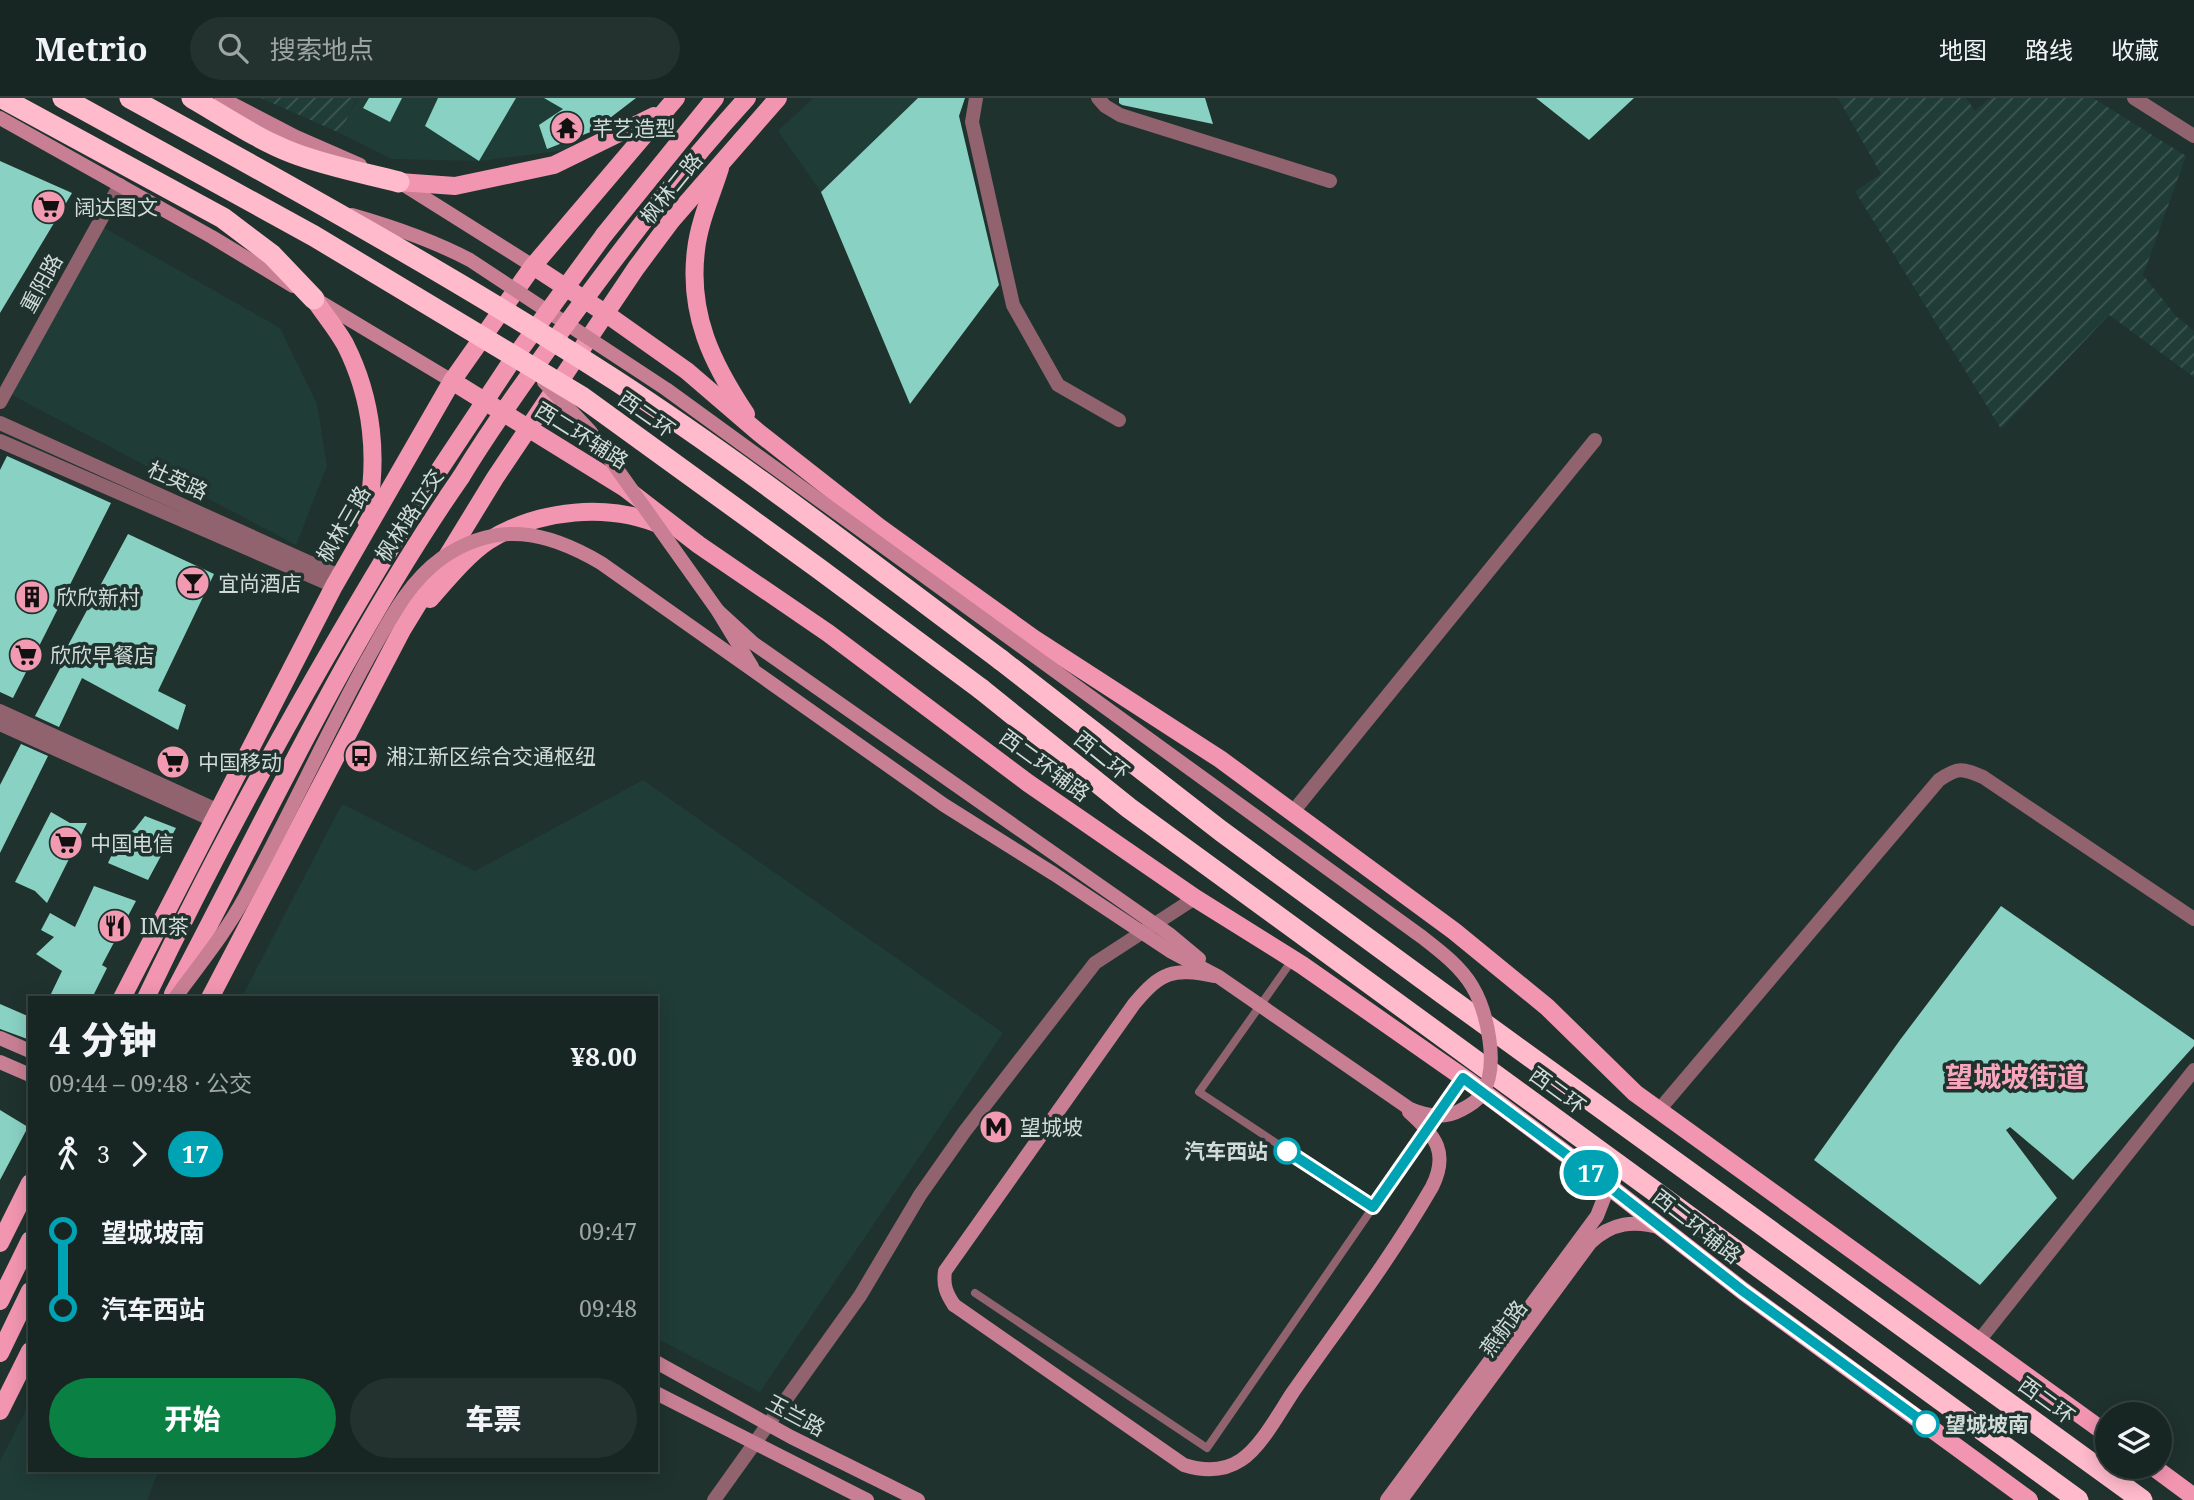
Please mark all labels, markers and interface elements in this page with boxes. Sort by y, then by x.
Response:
search box [190,17,680,80]
text: Metrio [35,26,148,71]
icon: search [214,29,252,67]
text: 搜索地点 [270,31,374,67]
text: 地图 [1939,33,1987,66]
text: 路线 [2025,33,2073,66]
text: 收藏 [2111,33,2159,66]
temple icon: 芊艺造型 [548,109,586,147]
place label: 芊艺造型 [592,114,676,142]
street label: 枫林二路 [634,147,708,229]
supermarket icon: 阔达图文 [30,188,68,226]
place label: 阔达图文 [74,193,158,221]
street label: 重阳路 [13,249,69,317]
street label: 西二环 [613,384,681,444]
street label: 西二环辅路 [530,395,634,475]
street label: 杜英路 [144,454,212,506]
street label: 枫林路立交 [369,463,449,567]
street label: 枫林三路 [310,481,376,567]
bar icon: 宜尚酒店 [174,564,212,602]
place label: 宜尚酒店 [218,569,302,597]
building icon: 欣欣新村 [13,578,51,616]
place label: 欣欣新村 [56,583,140,611]
supermarket icon: 欣欣早餐店 [7,636,45,674]
place label: 欣欣早餐店 [50,641,155,669]
street label: 西二环辅路 [994,723,1096,807]
street label: 西二环 [1069,724,1135,786]
bus stop icon: 湘江新区综合交通枢纽 [342,737,380,775]
place label: 湘江新区综合交通枢纽 [386,742,596,770]
supermarket icon: 中国移动 [154,743,192,781]
place label: 中国移动 [198,748,282,776]
supermarket icon: 中国电信 [47,824,85,862]
place label: 中国电信 [90,829,174,857]
restaurant icon: IM茶 [96,907,134,945]
place label: IM茶 [140,912,188,940]
text: 4 分钟 [49,1013,156,1065]
text: ¥8.00 [571,1038,637,1074]
district label: 望城坡街道 [1945,1057,2085,1095]
street label: 西二环 [1524,1060,1592,1120]
text: 09:44 – 09:48 · 公交 [49,1067,252,1099]
metro station icon: 望城坡 [977,1108,1015,1146]
place label: 望城坡 [1020,1113,1083,1141]
icon: walk [49,1135,87,1173]
icon: forward [120,1135,158,1173]
text: 17 [182,1137,209,1170]
place label: 汽车西站 [1184,1137,1268,1165]
text: 3 [97,1138,110,1170]
marker: 汽车西站 [1274,1138,1300,1164]
line badge: 17 [1560,1150,1622,1196]
text: 17 [1577,1156,1605,1189]
street label: 西二环辅路 [1647,1183,1747,1269]
text: 望城坡南 [101,1214,205,1250]
text: 09:47 [579,1215,637,1247]
text: 汽车西站 [101,1291,205,1327]
text: 09:48 [579,1292,637,1324]
street label: 燕航路 [1473,1294,1533,1362]
street label: 西二环 [2013,1370,2081,1430]
button: 开始 [49,1378,336,1458]
button: 车票 [350,1378,637,1458]
street label: 玉兰路 [762,1388,830,1442]
map controls [2095,1402,2172,1479]
button: layers [2095,1402,2172,1479]
place label: 望城坡南 [1945,1410,2029,1438]
marker: 望城坡南 [1913,1411,1939,1437]

